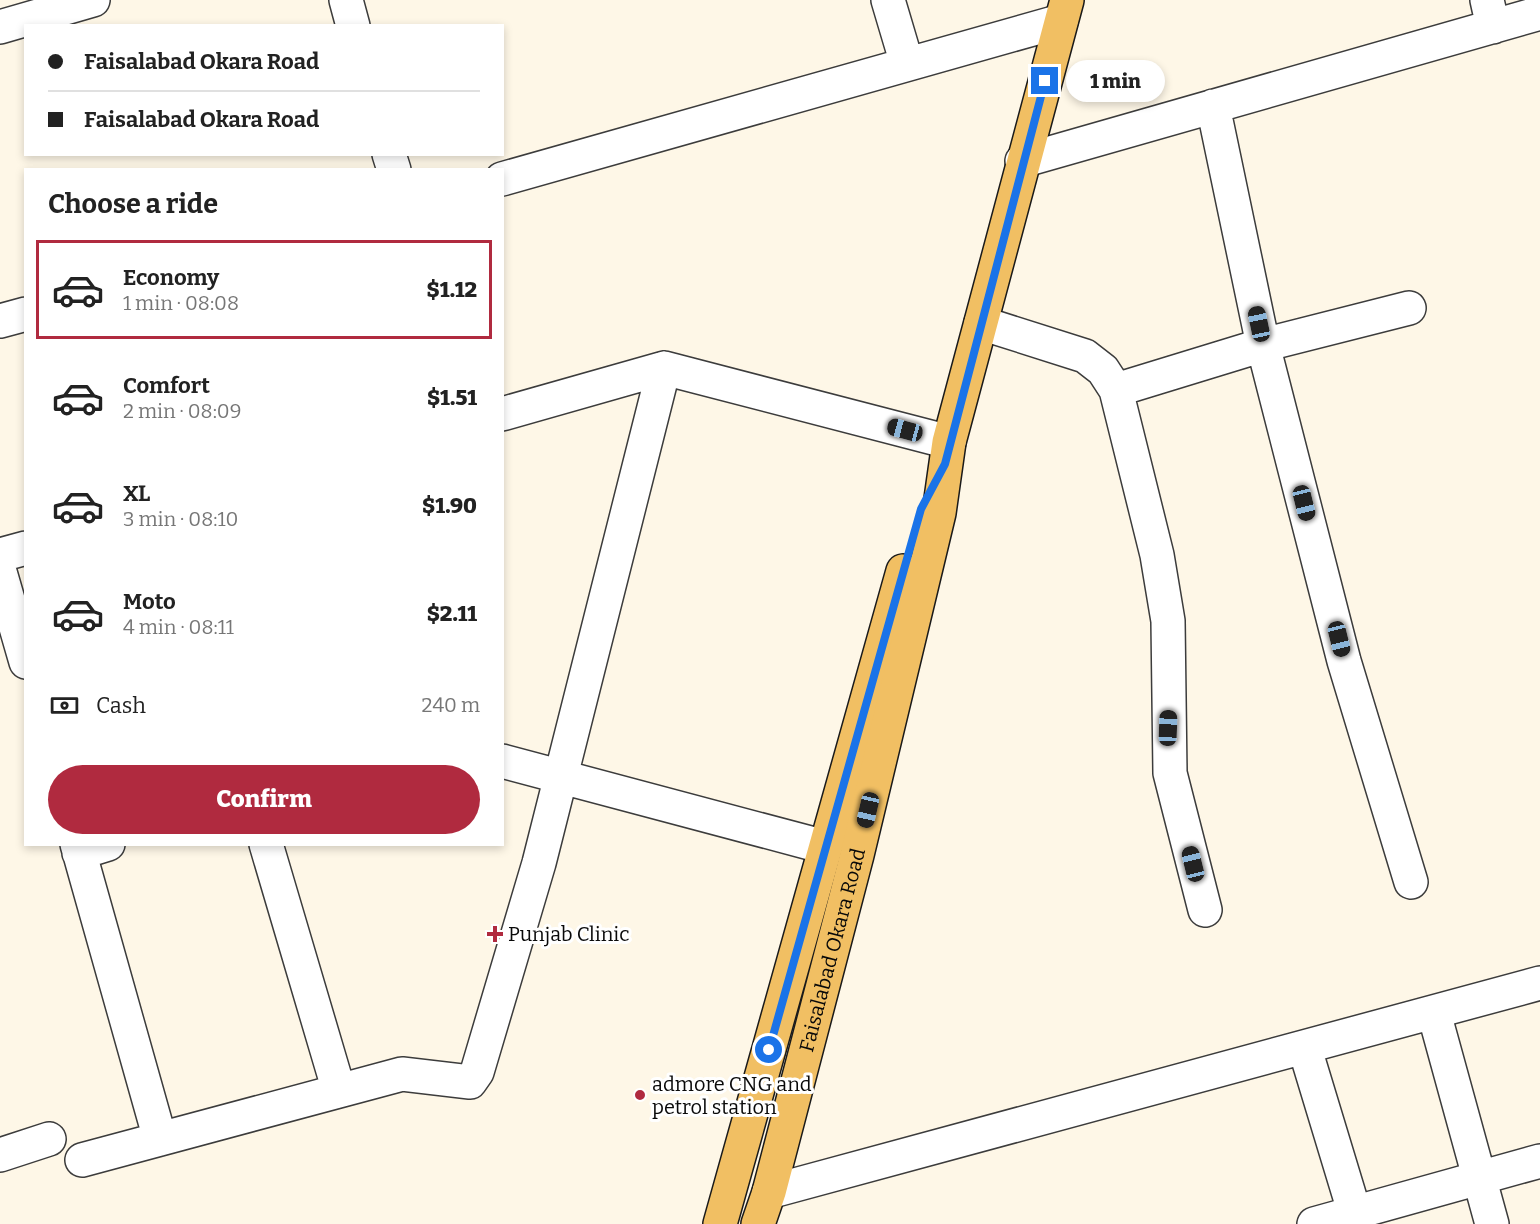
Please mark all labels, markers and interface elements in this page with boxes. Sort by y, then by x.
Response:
text: Faisalabad Okara Road [84,48,319,75]
callout: 1 min [1066,60,1165,102]
route end [1031,67,1058,94]
text: 1 min [1090,69,1141,93]
text: Faisalabad Okara Road [84,106,319,133]
text: Choose a ride [48,188,218,220]
icon: car [51,263,105,317]
text: Economy [123,264,219,291]
text: $1.12 [427,276,477,303]
text: 1 min · 08:08 [123,291,239,315]
car [1246,305,1272,343]
icon: car [51,371,105,425]
text: Comfort [123,372,210,399]
text: $1.51 [427,384,477,411]
text: 2 min · 08:09 [123,399,241,423]
car [885,417,925,443]
icon: car [51,479,105,533]
text: XL [123,480,150,507]
car [1291,483,1317,523]
text: $1.90 [422,492,477,519]
text: 3 min · 08:10 [123,507,238,531]
icon: car [51,587,105,641]
text: Moto [123,588,176,615]
text: $2.11 [427,600,477,627]
text: 4 min · 08:11 [123,615,234,639]
car [1326,619,1352,659]
icon: cash [48,689,81,722]
text: Cash [96,692,146,719]
text: 240 m [422,693,480,717]
car [1158,710,1178,746]
button: Confirm [48,765,480,834]
car [855,790,881,830]
car [1180,844,1206,884]
street label: Faisalabad Okara Road [794,846,870,1054]
place label: Punjab Clinic [508,922,630,947]
marker: Punjab Clinic [486,925,504,943]
route start [755,1036,782,1063]
place label: admore CNG and petrol station [652,1072,812,1119]
marker: admore CNG and petrol station [633,1088,647,1102]

